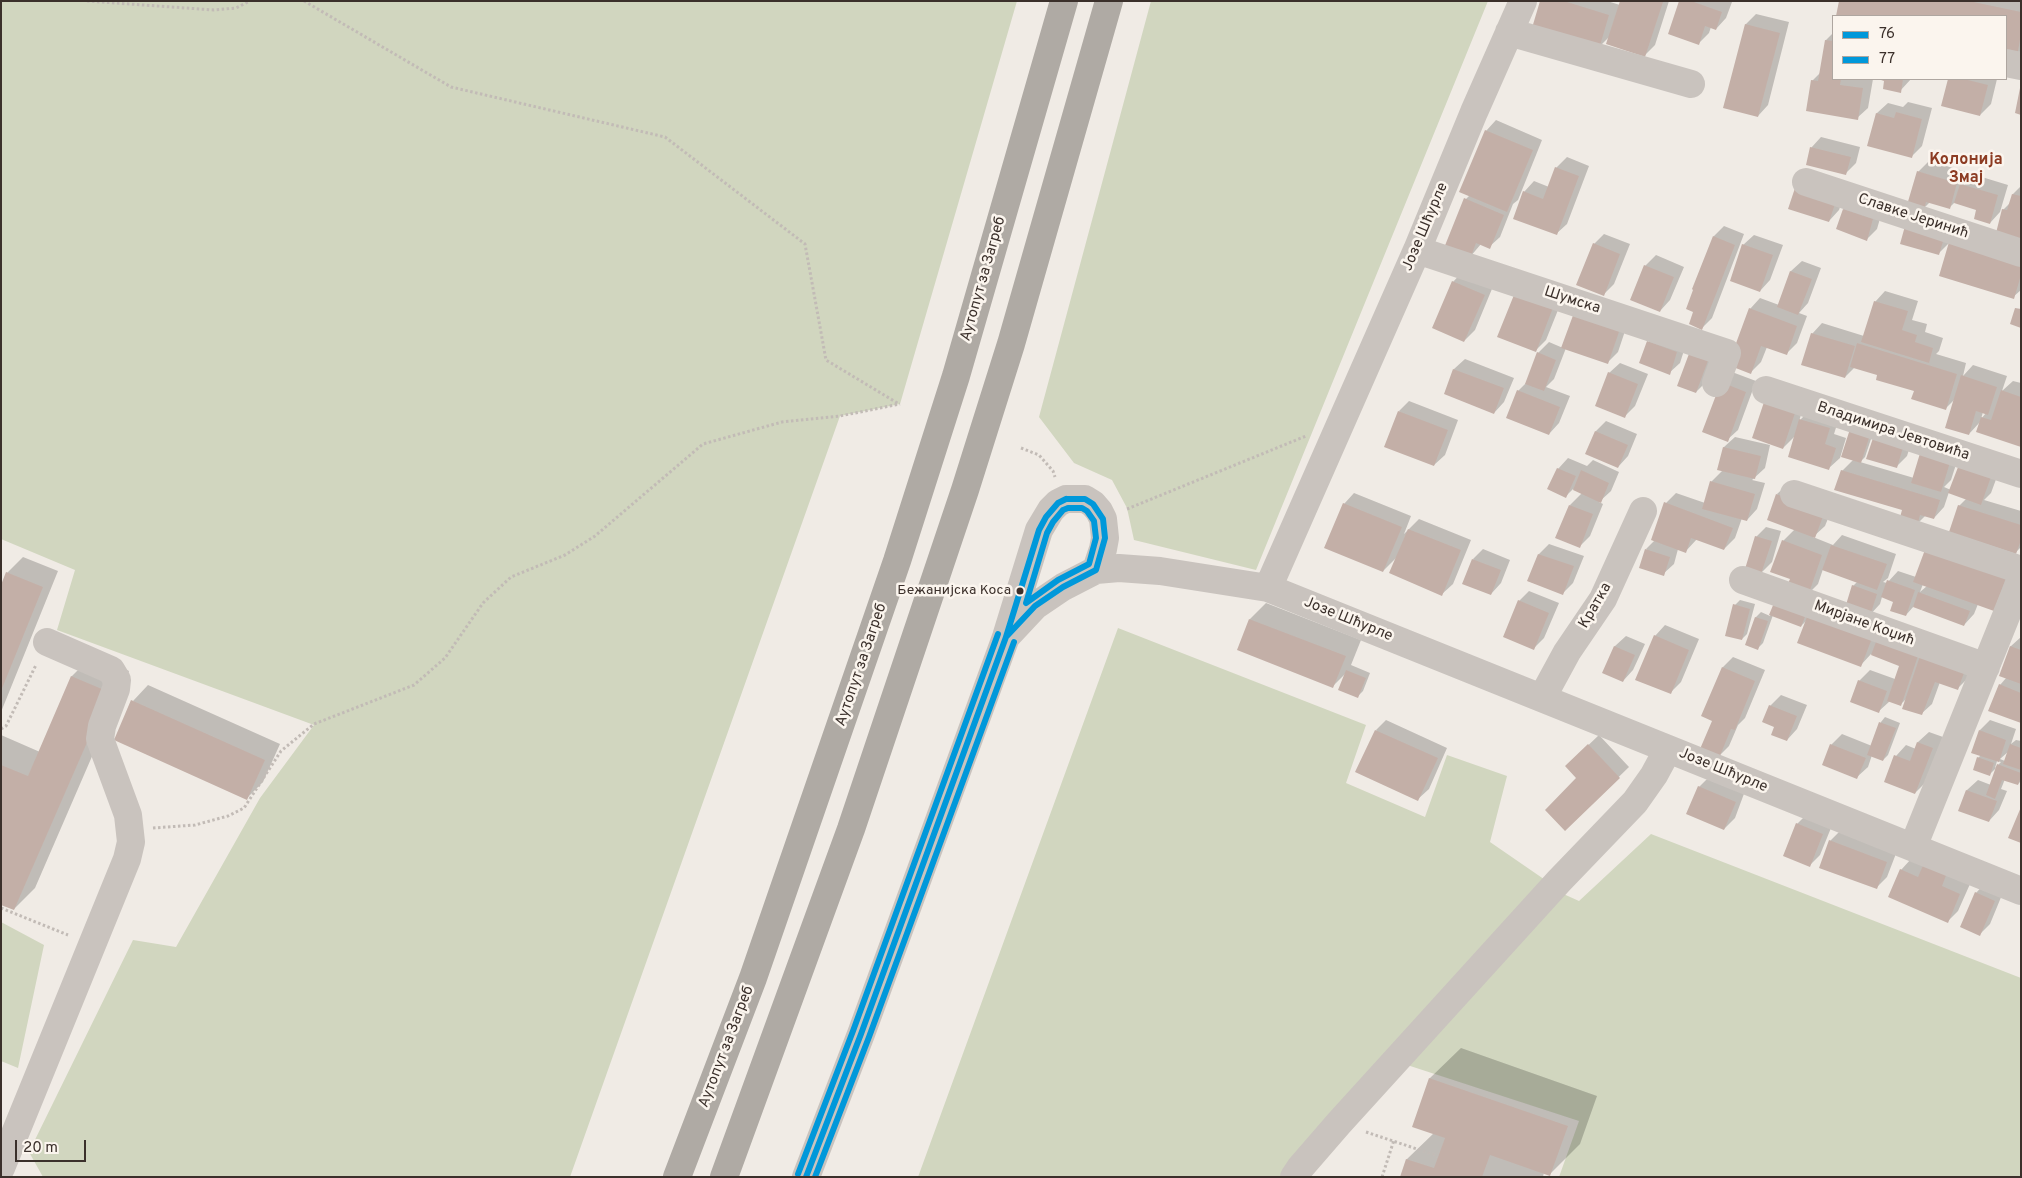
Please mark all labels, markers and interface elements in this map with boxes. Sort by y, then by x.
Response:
legend [1832,15,2007,80]
text: 76 [1879,25,1895,44]
text: 77 [1879,50,1895,69]
district label: Колонија Змај [1929,151,2003,189]
street label: Јозе Шћурле [1399,180,1453,274]
street label: Славке Јеринић [1855,191,1971,243]
street label: Аутопут за Загреб [958,215,1010,343]
street label: Шумска [1542,283,1602,319]
street label: Владимира Јевтовића [1815,399,1971,465]
street label: Кратка [1576,580,1616,632]
place label: Бежанијска Коса [897,583,1011,599]
marker: Бежанијска Коса [1015,586,1025,596]
street label: Јозе Шћурле [1301,594,1395,646]
street label: Мирјане Коџић [1811,597,1917,651]
street label: Аутопут за Загреб [832,601,892,729]
street label: Јозе Шћурле [1676,745,1770,797]
street label: Аутопут за Загреб [695,984,759,1110]
scale bar [18,1130,89,1162]
text: 20 m [23,1139,58,1158]

